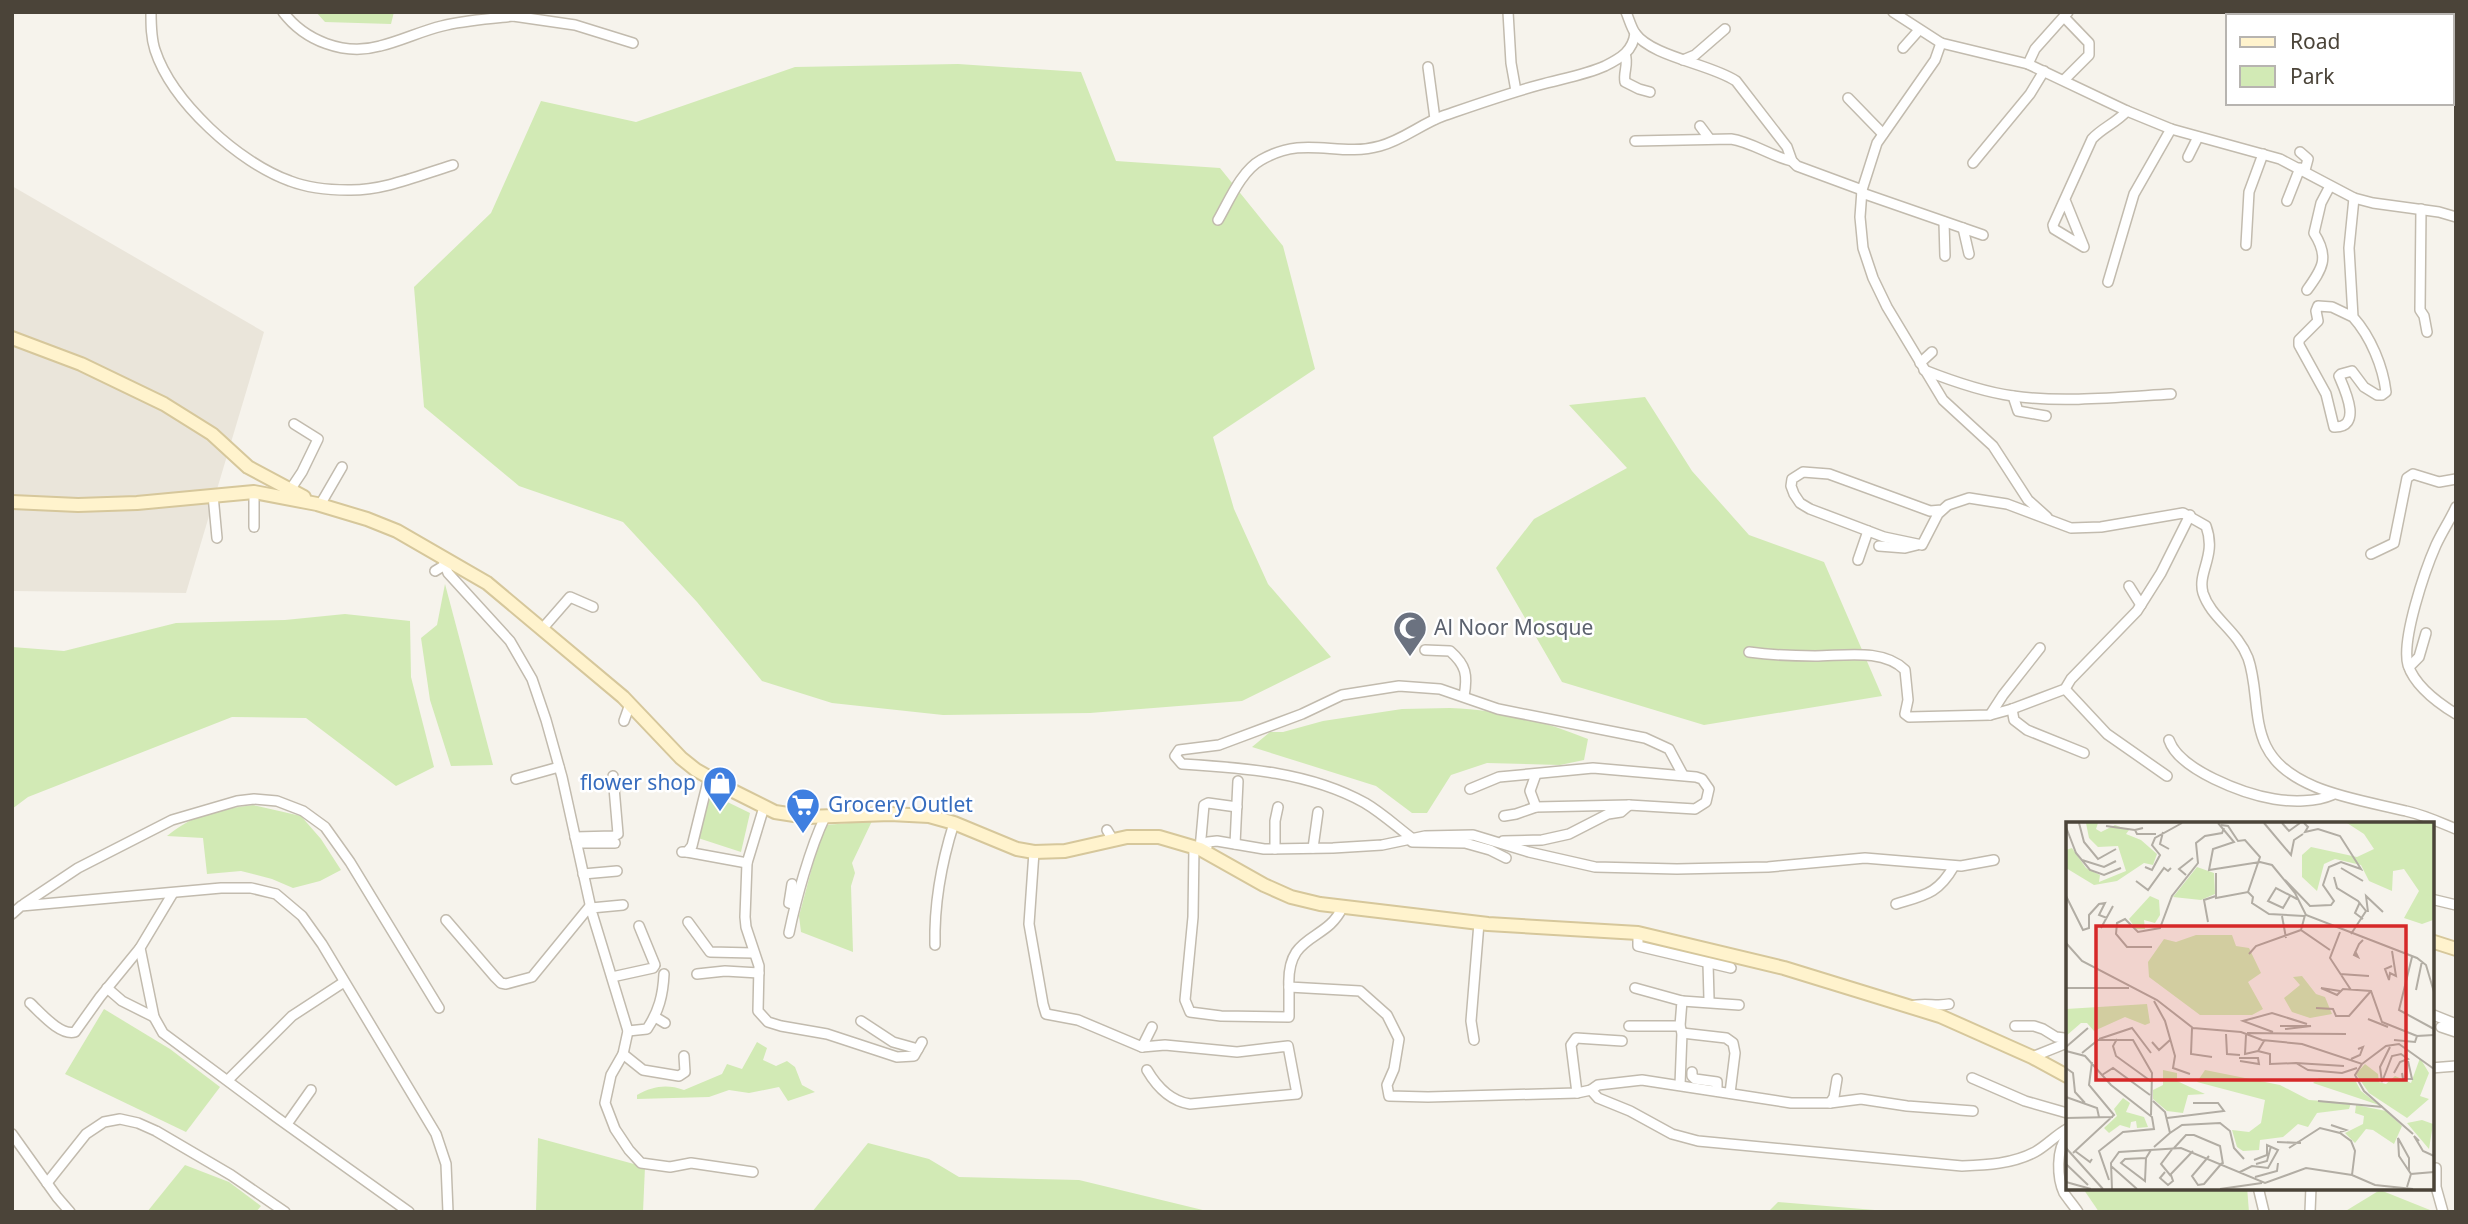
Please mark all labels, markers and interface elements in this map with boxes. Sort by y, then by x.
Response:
legend [2226,14,2454,105]
text: Road [2290,27,2340,55]
text: Park [2290,62,2335,90]
mosque icon: Al Noor Mosque [1391,609,1429,658]
place label: Al Noor Mosque [1434,613,1593,641]
shop icon: flower shop [701,764,739,813]
place label: flower shop [580,768,696,796]
supermarket icon: Grocery Outlet [784,786,822,835]
place label: Grocery Outlet [828,790,973,818]
inset map [2066,822,2433,1189]

